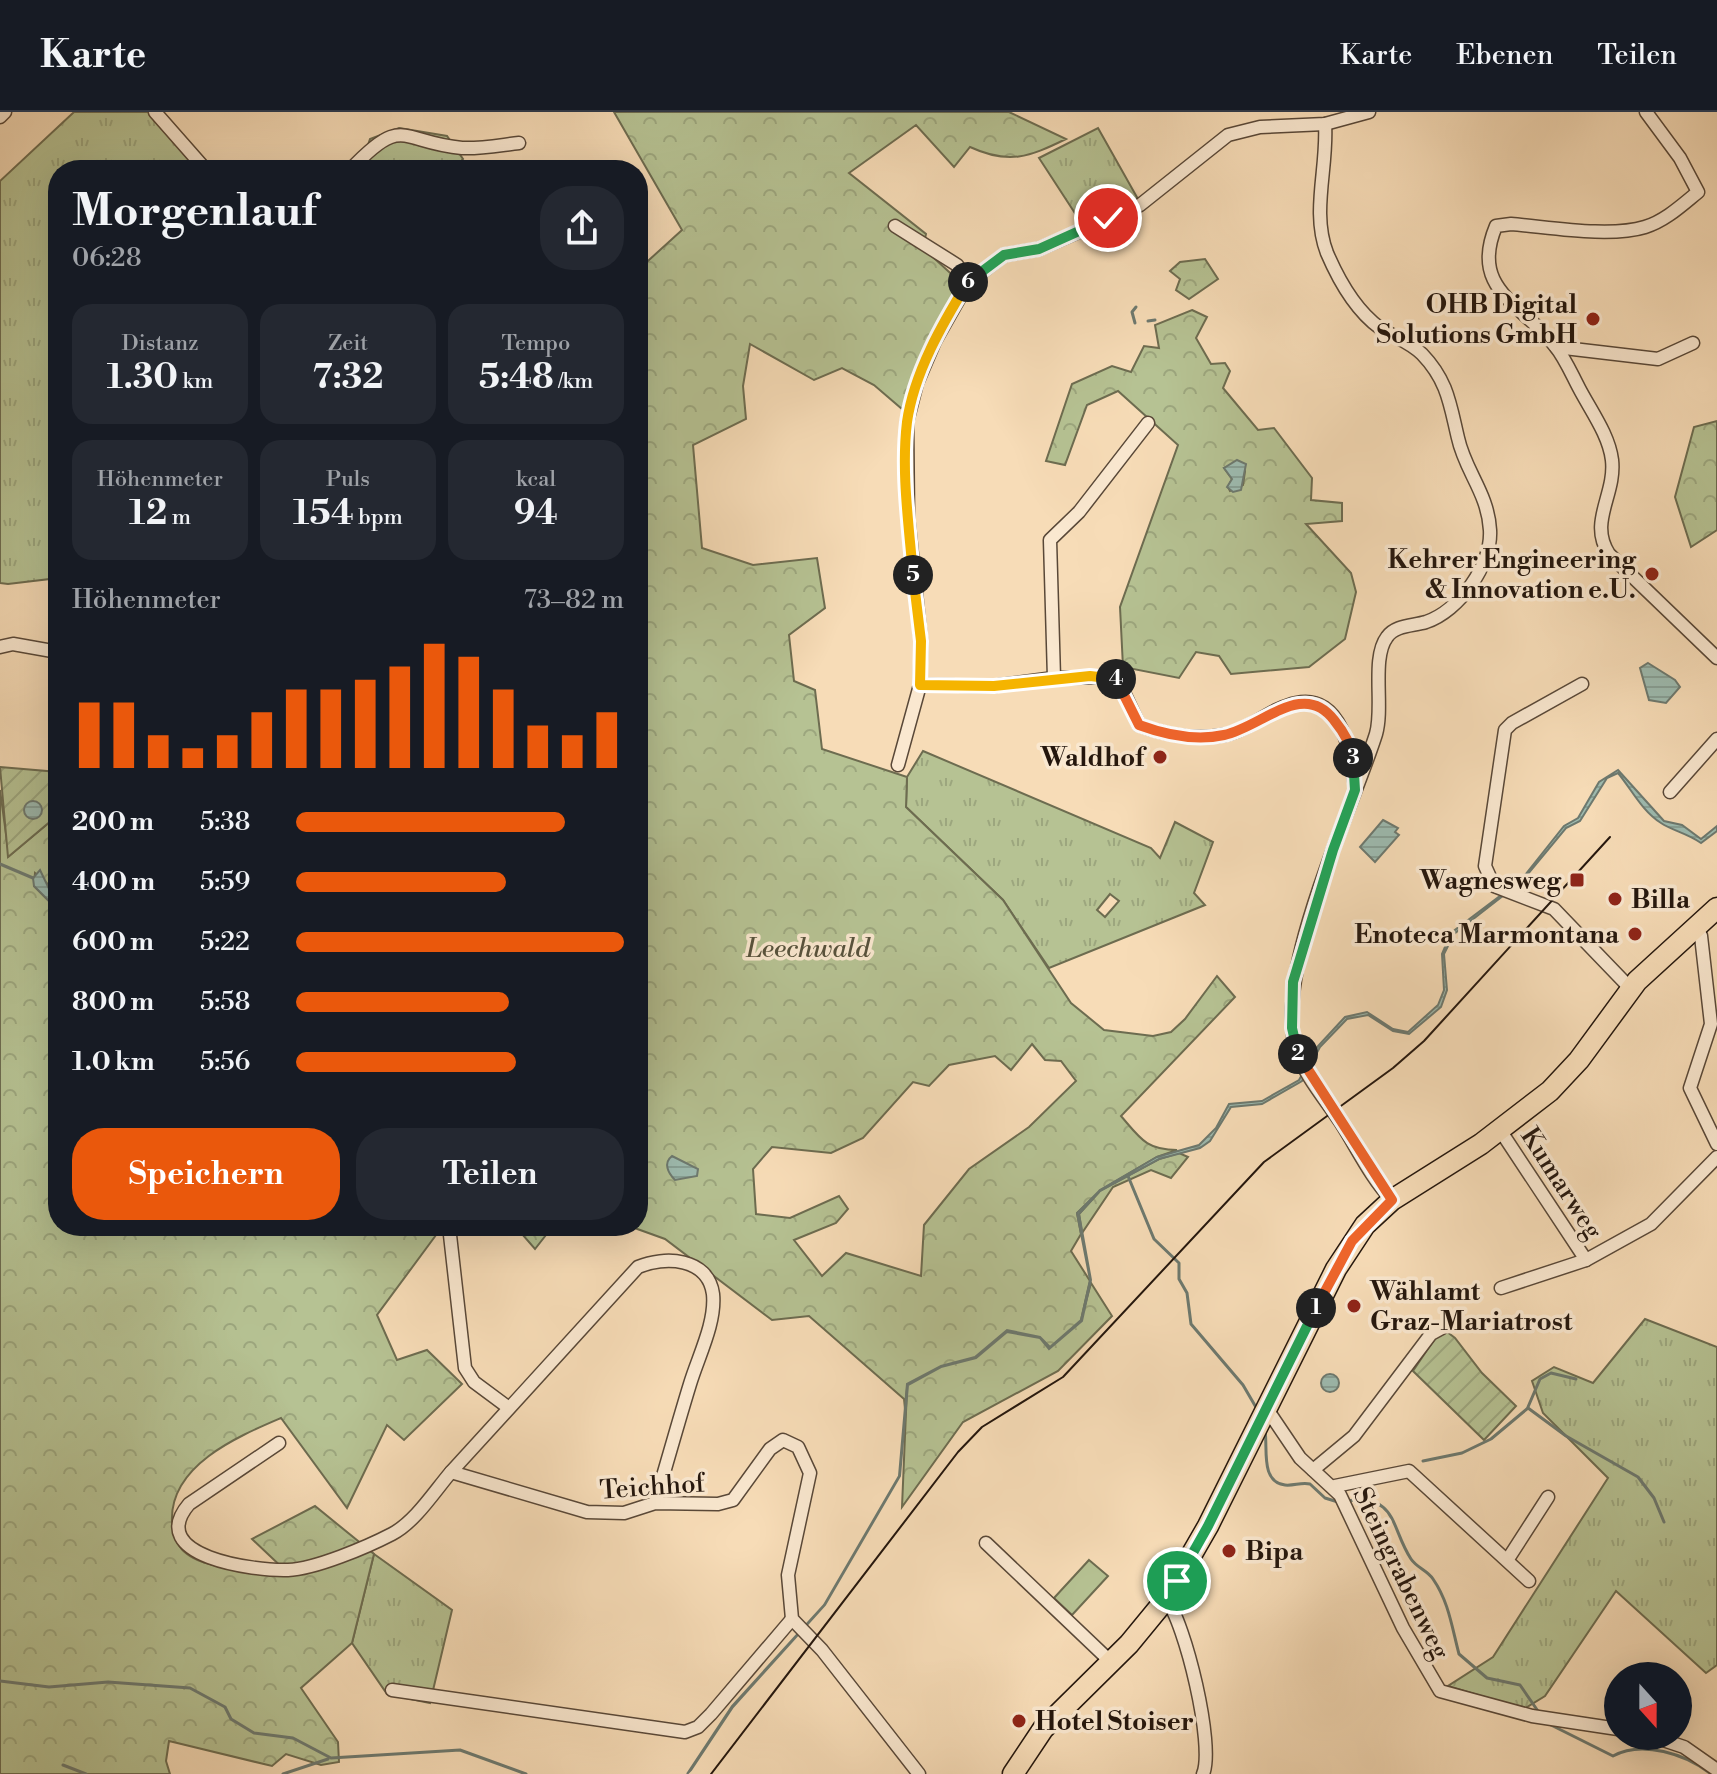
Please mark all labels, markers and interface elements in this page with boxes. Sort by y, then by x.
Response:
text: Karte [40,32,146,79]
text: Karte [1340,38,1412,73]
text: Ebenen [1456,38,1553,73]
text: Teilen [1597,38,1677,73]
text: Morgenlauf [72,184,317,239]
pin [1074,184,1142,252]
button: share [540,186,624,270]
icon: check [1086,196,1130,240]
text: 06:28 [72,242,142,274]
pin: 6 [948,262,988,302]
text: 6 [961,268,975,295]
place label: OHB Digital Solutions GmbH [1376,289,1578,351]
marker: OHB Digital Solutions GmbH [1584,310,1602,328]
text: Distanz [121,330,199,357]
text: Zeit [328,330,368,357]
text: Tempo [502,330,570,357]
text: 1.30 [107,357,178,399]
text: 7:32 [313,357,383,399]
text: 5:48 [479,357,554,399]
text: km [178,368,213,395]
text: /km [554,368,593,395]
text: Höhenmeter [97,466,223,493]
text: Puls [326,466,370,493]
text: kcal [516,466,556,493]
text: 12 [129,493,167,535]
text: 154 [293,493,354,535]
text: 94 [514,493,558,535]
text: m [167,504,191,531]
text: bpm [354,504,403,531]
place label: Kehrer Engineering & Innovation e.U. [1388,544,1637,606]
pin: 5 [893,555,933,595]
text: 5 [906,561,920,588]
marker: Kehrer Engineering & Innovation e.U. [1643,565,1661,583]
text: Höhenmeter [72,584,221,616]
text: 73–82 m [524,584,624,616]
pin: 4 [1096,659,1136,699]
text: 4 [1109,665,1123,692]
pin: 3 [1333,738,1373,778]
place label: Waldhof [1039,742,1147,774]
text: 3 [1346,744,1360,771]
marker: Waldhof [1151,748,1169,766]
text: 200 m [72,806,154,838]
text: 5:38 [200,806,251,838]
place label: Wagnesweg [1419,865,1562,897]
text: 400 m [72,866,155,898]
text: 5:59 [200,866,250,898]
marker: Wagnesweg [1568,871,1586,889]
place label: Billa [1631,884,1691,916]
marker: Billa [1606,890,1624,908]
place label: Enoteca Marmontana [1354,919,1620,951]
marker: Enoteca Marmontana [1626,925,1644,943]
text: 600 m [72,926,154,958]
text: 5:22 [200,926,250,958]
park label: Leechwald [745,933,871,965]
text: 800 m [72,986,154,1018]
text: 5:58 [200,986,250,1018]
pin: 2 [1278,1034,1318,1074]
text: 2 [1291,1040,1305,1067]
text: 1.0 km [72,1046,155,1078]
text: 5:56 [200,1046,250,1078]
street label: Kumarweg [1513,1122,1609,1246]
button: Speichern [72,1128,340,1220]
button: Teilen [356,1128,624,1220]
place label: Wählamt Graz-Mariatrost [1369,1276,1573,1338]
pin: 1 [1296,1288,1336,1328]
text: 1 [1311,1294,1321,1321]
marker: Wählamt Graz-Mariatrost [1345,1297,1363,1315]
street label: Teichhof [598,1467,707,1507]
street label: Steingrabenweg [1346,1482,1457,1665]
place label: Bipa [1245,1536,1304,1568]
marker: Bipa [1220,1542,1238,1560]
pin [1143,1547,1211,1615]
icon: arrive [1155,1559,1199,1603]
north arrow [1604,1662,1692,1750]
map controls [1604,1662,1692,1750]
place label: Hotel Stoiser [1035,1706,1194,1738]
marker: Hotel Stoiser [1010,1712,1028,1730]

